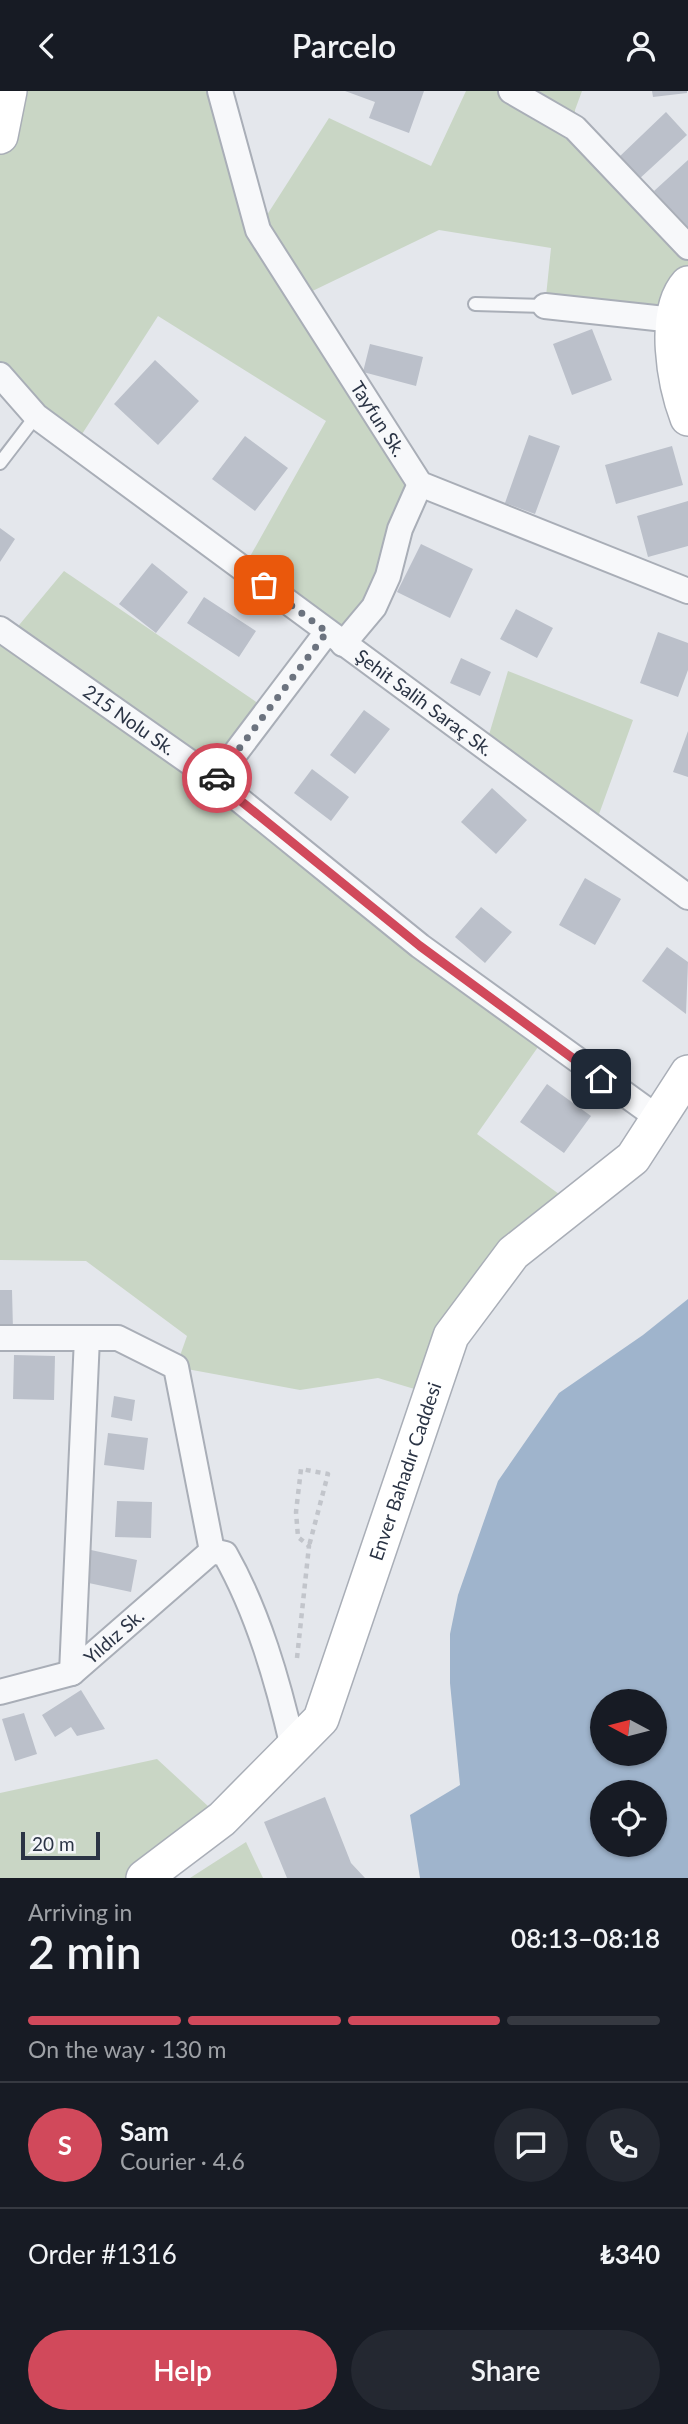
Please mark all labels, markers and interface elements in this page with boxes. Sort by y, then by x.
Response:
text: Parcelo [292,26,396,65]
icon: back [28,27,66,65]
icon: person [622,27,660,65]
street label: Tayfun Sk. [346,376,411,461]
pin [234,555,294,615]
icon: bag [245,566,283,604]
street label: Şehit Salih Saraç Sk. [351,644,498,760]
street label: 215 Nolu Sk. [79,679,180,760]
courier [182,743,252,813]
icon: car [198,759,236,797]
pin [571,1049,631,1109]
icon: home [582,1060,620,1098]
street label: Enver Bahadır Caddesi [364,1379,445,1563]
street label: Yıldız Sk. [79,1604,148,1669]
north arrow [590,1689,667,1766]
map controls [590,1689,667,1857]
button: locate [590,1780,667,1857]
scale bar [21,1829,100,1861]
text: 20 m [32,1832,75,1855]
text: Arriving in [28,1898,132,1926]
text: 08:13–08:18 [511,1922,660,1954]
text: 2 min [28,1924,142,1979]
text: On the way · 130 m [28,2035,227,2063]
button: chat [494,2108,568,2182]
button: phone [586,2108,660,2182]
text: Sam [120,2115,169,2147]
text: S [58,2129,72,2161]
text: Courier · 4.6 [120,2147,245,2175]
text: Order #1316 [28,2238,177,2270]
text: ₺340 [600,2238,660,2270]
button: Help [28,2330,337,2410]
button: Share [351,2330,660,2410]

